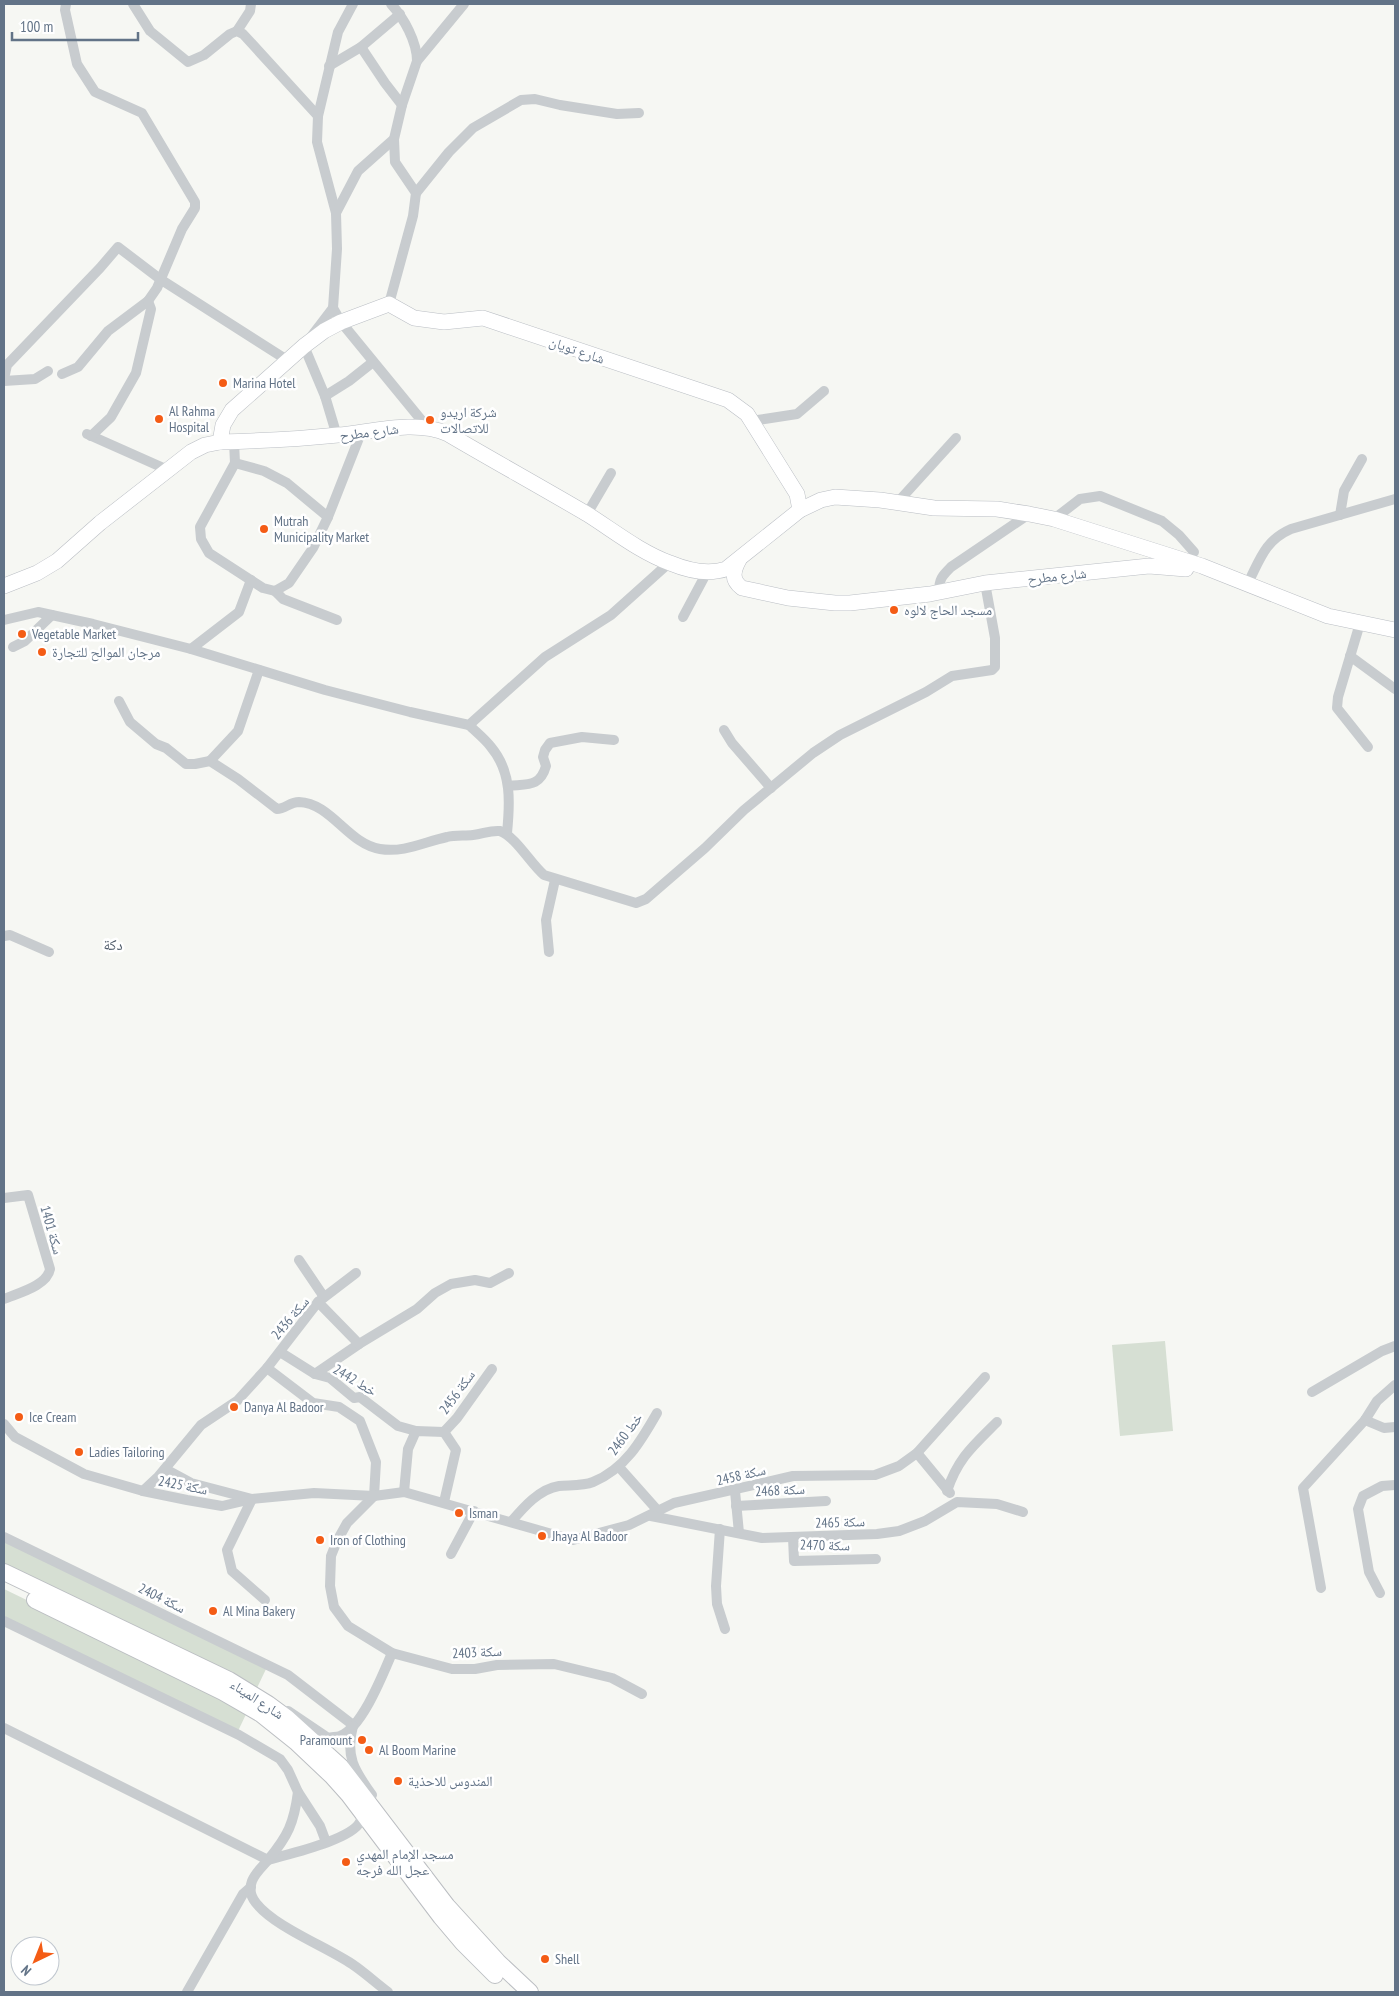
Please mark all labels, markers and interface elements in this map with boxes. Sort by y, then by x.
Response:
scale bar [12,10,139,42]
text: 100 m [20,17,53,36]
street label: شارع تويان [547,332,607,369]
place label: Marina Hotel [233,374,296,392]
marker: Marina Hotel [217,377,229,389]
place label: Al Rahma Hospital [169,402,215,436]
place label: شركة اريدو للاتصالات [440,403,497,437]
marker: Al Rahma Hospital [153,413,165,425]
marker: شركة اريدو للاتصالات [424,414,436,426]
street label: شارع مطرح [338,419,400,446]
place label: Mutrah Municipality Market [274,512,369,546]
marker: Mutrah Municipality Market [258,523,270,535]
street label: شارع مطرح [1027,564,1088,589]
place label: مسجد الحاج لالوه [904,601,992,620]
marker: مسجد الحاج لالوه [888,604,900,616]
place label: Vegetable Market [31,625,116,643]
marker: Vegetable Market [16,628,28,640]
place label: مرجان الموالح للتجارة [52,643,160,662]
marker: مرجان الموالح للتجارة [36,646,48,658]
district label: دكة [103,935,123,954]
street label: 1401 سكة [36,1203,68,1257]
street label: سكة 2436 [267,1293,313,1343]
street label: 2442 خط [330,1360,380,1400]
street label: سكة 2456 [435,1366,479,1418]
place label: Danya Al Badoor [244,1398,324,1416]
marker: Danya Al Badoor [228,1401,240,1413]
place label: Ice Cream [29,1408,76,1426]
street label: 2460 خط [604,1409,646,1459]
marker: Ice Cream [13,1411,25,1423]
place label: Ladies Tailoring [89,1443,165,1461]
marker: Ladies Tailoring [73,1446,85,1458]
street label: سكة 2458 [715,1461,767,1489]
street label: سكة 2425 [157,1471,209,1499]
street label: سكة 2468 [754,1480,806,1500]
place label: Isman [469,1504,498,1522]
marker: Isman [453,1507,465,1519]
street label: سكة 2465 [815,1512,865,1532]
place label: Jhaya Al Badoor [551,1527,628,1545]
marker: Jhaya Al Badoor [536,1530,548,1542]
place label: Iron of Clothing [330,1531,406,1549]
marker: Iron of Clothing [314,1534,326,1546]
street label: سكة 2470 [800,1536,850,1554]
street label: سكة 2404 [136,1579,188,1617]
place label: Al Mina Bakery [223,1602,296,1620]
marker: Al Mina Bakery [207,1605,219,1617]
street label: سكة 2403 [451,1642,503,1662]
street label: شارع الميناء [226,1675,287,1724]
place label: Paramount [300,1731,352,1749]
marker: Paramount [356,1734,368,1746]
place label: Al Boom Marine [379,1741,456,1759]
marker: Al Boom Marine [363,1744,375,1756]
place label: المندوس للاحذية [408,1772,493,1790]
marker: المندوس للاحذية [392,1775,404,1787]
place label: مسجد الإمام المهدي عجل الله فرجه [356,1845,454,1879]
marker: مسجد الإمام المهدي عجل الله فرجه [340,1856,352,1868]
north arrow [10,1936,60,1986]
place label: Shell [555,1950,580,1968]
marker: Shell [539,1953,551,1965]
text: N [17,1961,35,1980]

